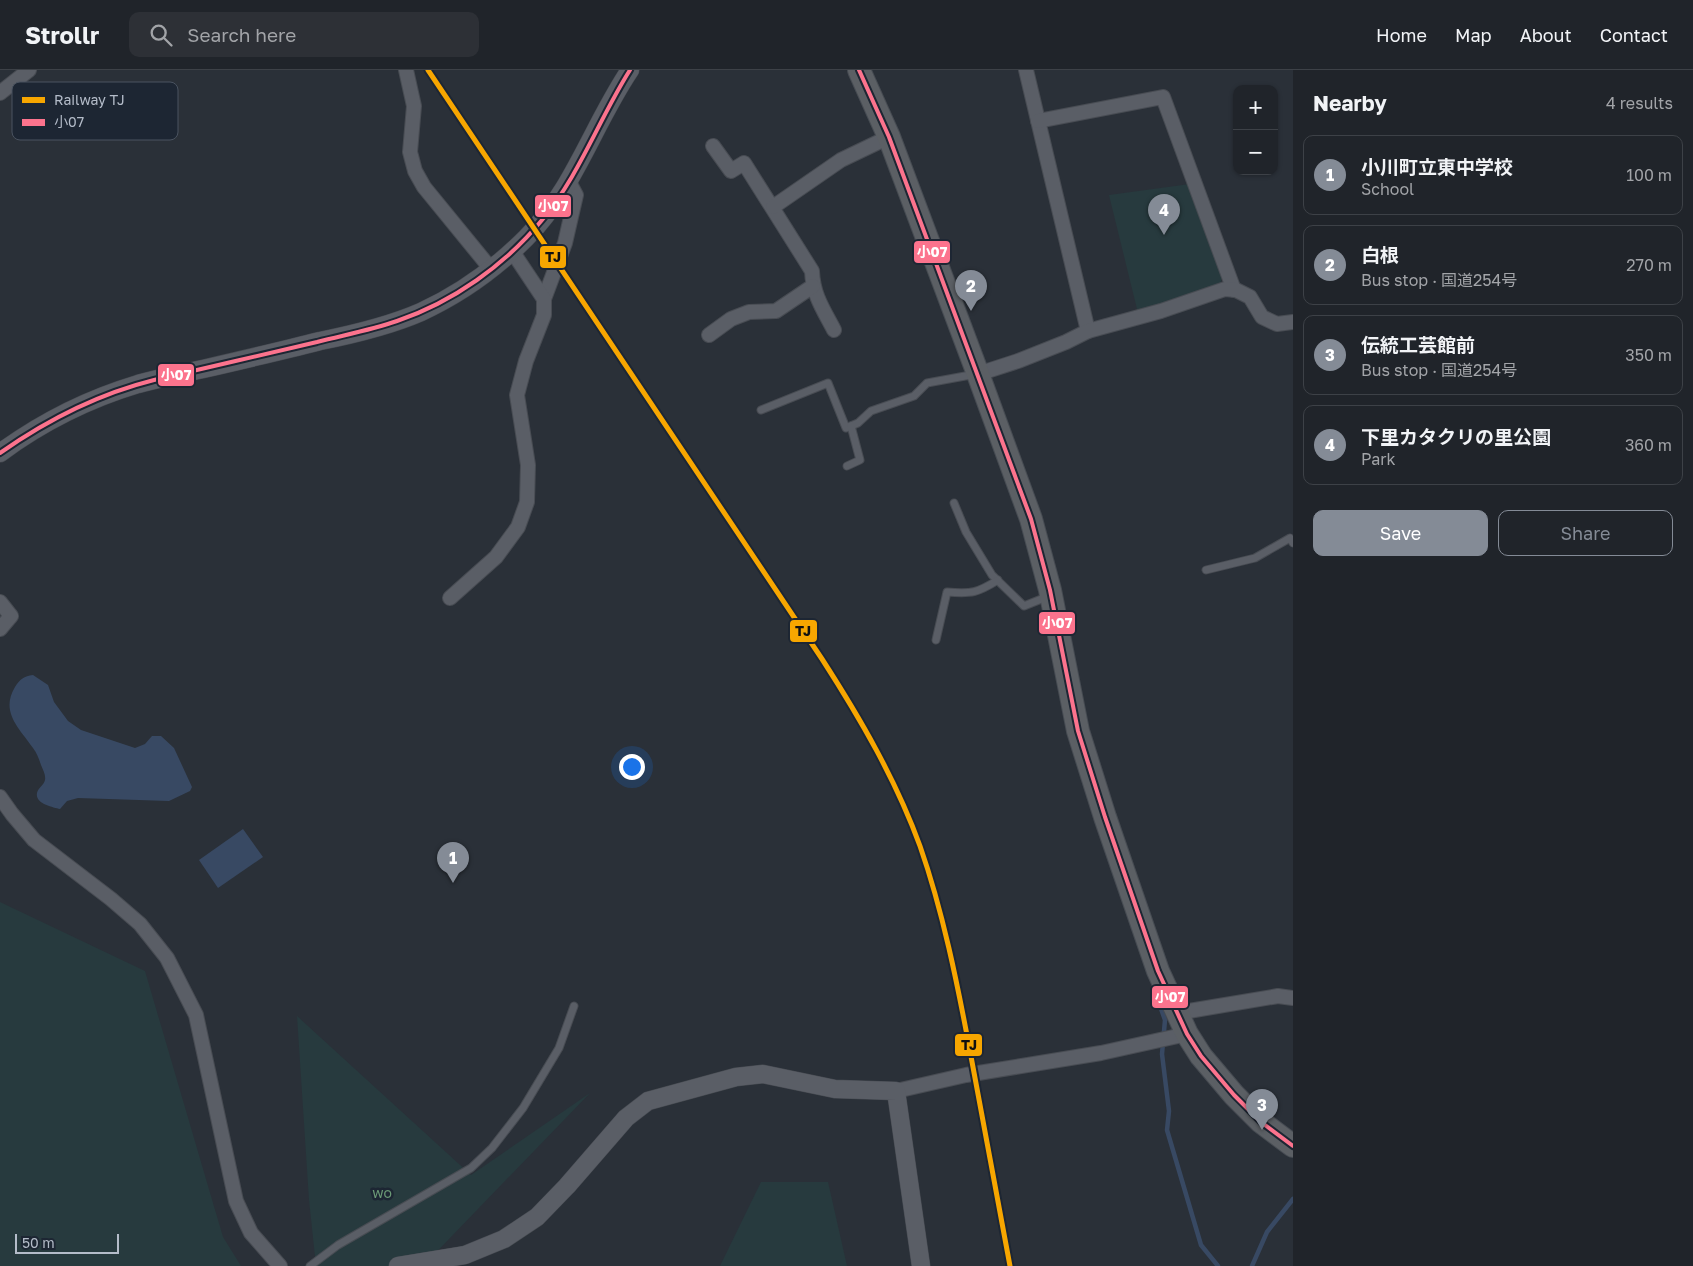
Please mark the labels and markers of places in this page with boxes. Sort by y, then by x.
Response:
pin: 4 [1148,194,1180,235]
pin: 2 [955,270,987,311]
pin: 1 [437,842,469,883]
pin: 3 [1246,1089,1278,1130]

